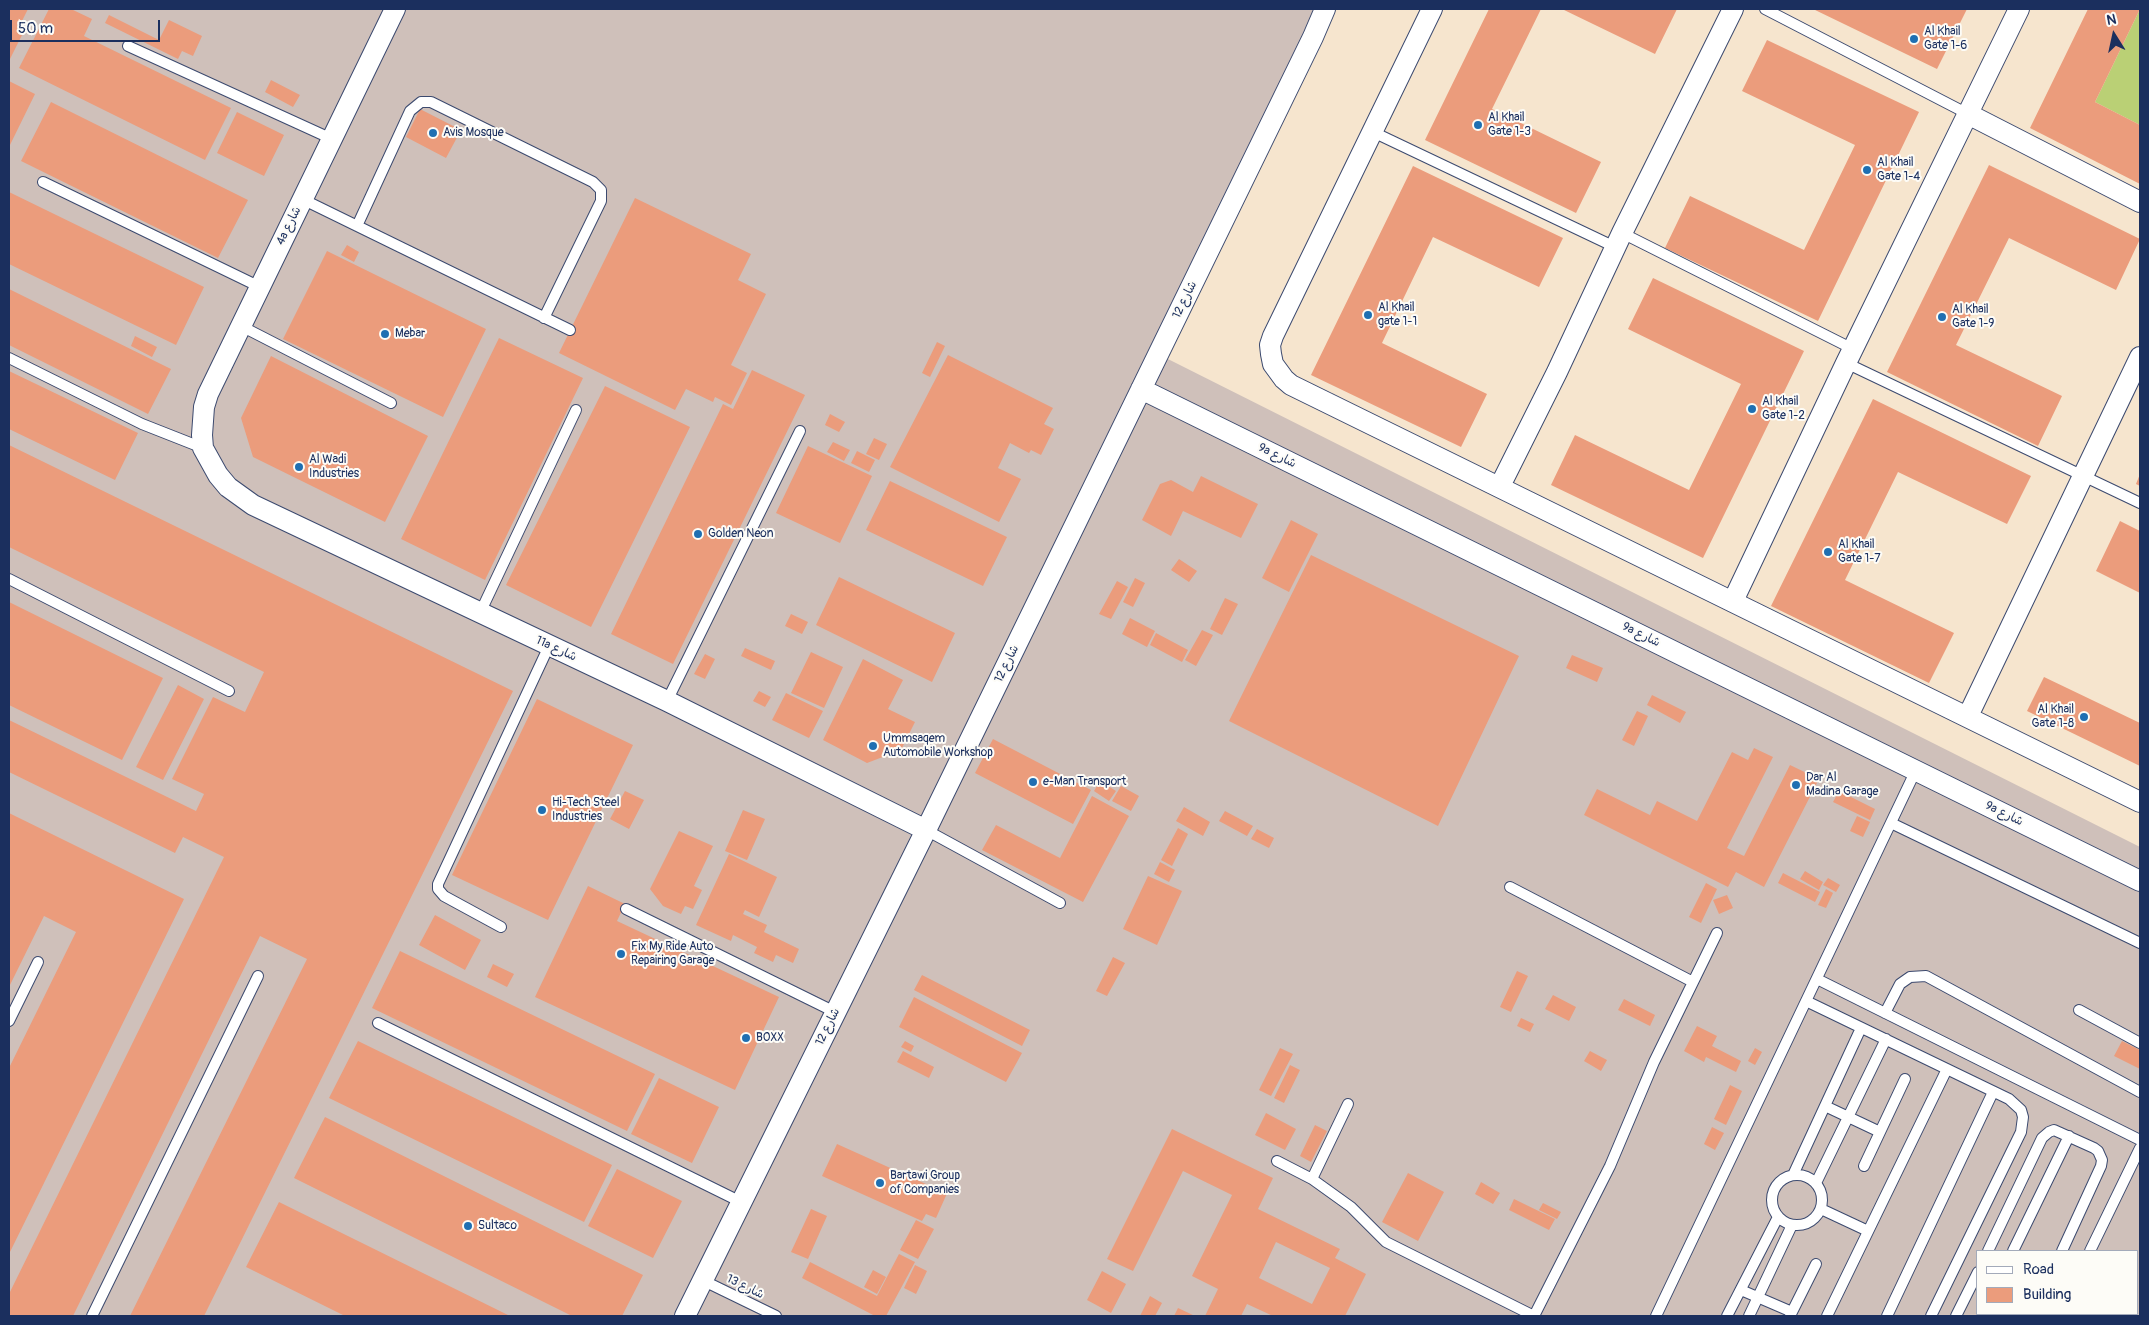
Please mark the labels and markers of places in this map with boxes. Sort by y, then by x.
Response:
place label: Al Khail Gate 1-6 [1924,25,1967,53]
marker: Al Khail Gate 1-6 [1908,33,1920,45]
place label: Al Khail Gate 1-3 [1488,111,1531,139]
marker: Al Khail Gate 1-3 [1472,119,1484,131]
place label: Avis Mosque [443,126,504,140]
marker: Avis Mosque [427,127,439,139]
place label: Al Khail Gate 1-4 [1877,156,1920,184]
marker: Al Khail Gate 1-4 [1861,164,1873,176]
place label: Al Khail gate 1-1 [1378,301,1417,329]
place label: Al Khail Gate 1-9 [1952,303,1995,331]
marker: Al Khail gate 1-1 [1362,309,1374,321]
marker: Al Khail Gate 1-9 [1936,311,1948,323]
place label: Mebar [395,327,425,341]
marker: Mebar [379,328,391,340]
place label: Al Khail Gate 1-2 [1762,395,1805,423]
marker: Al Khail Gate 1-2 [1746,403,1758,415]
place label: Al Wadi Industries [309,453,359,481]
marker: Al Wadi Industries [293,461,305,473]
place label: Golden Neon [708,527,773,541]
marker: Golden Neon [692,528,704,540]
place label: Al Khail Gate 1-7 [1838,538,1881,566]
marker: Al Khail Gate 1-7 [1822,546,1834,558]
place label: Al Khail Gate 1-8 [2032,703,2074,731]
marker: Al Khail Gate 1-8 [2078,711,2090,723]
place label: Ummsaqem Automobile Workshop [883,732,993,760]
marker: Ummsaqem Automobile Workshop [867,740,879,752]
place label: Dar Al Madina Garage [1806,771,1878,799]
place label: e-Man Transport [1043,775,1126,789]
marker: e-Man Transport [1027,776,1039,788]
marker: Dar Al Madina Garage [1790,779,1802,791]
place label: Hi-Tech Steel Industries [552,796,620,824]
marker: Hi-Tech Steel Industries [536,804,548,816]
place label: Fix My Ride Auto Repairing Garage [631,940,714,968]
marker: Fix My Ride Auto Repairing Garage [615,948,627,960]
place label: BOXX [756,1031,784,1045]
marker: BOXX [740,1032,752,1044]
place label: Bartawi Group of Companies [890,1169,960,1197]
marker: Bartawi Group of Companies [874,1177,886,1189]
place label: Sultaco [478,1219,517,1233]
marker: Sultaco [462,1220,474,1232]

